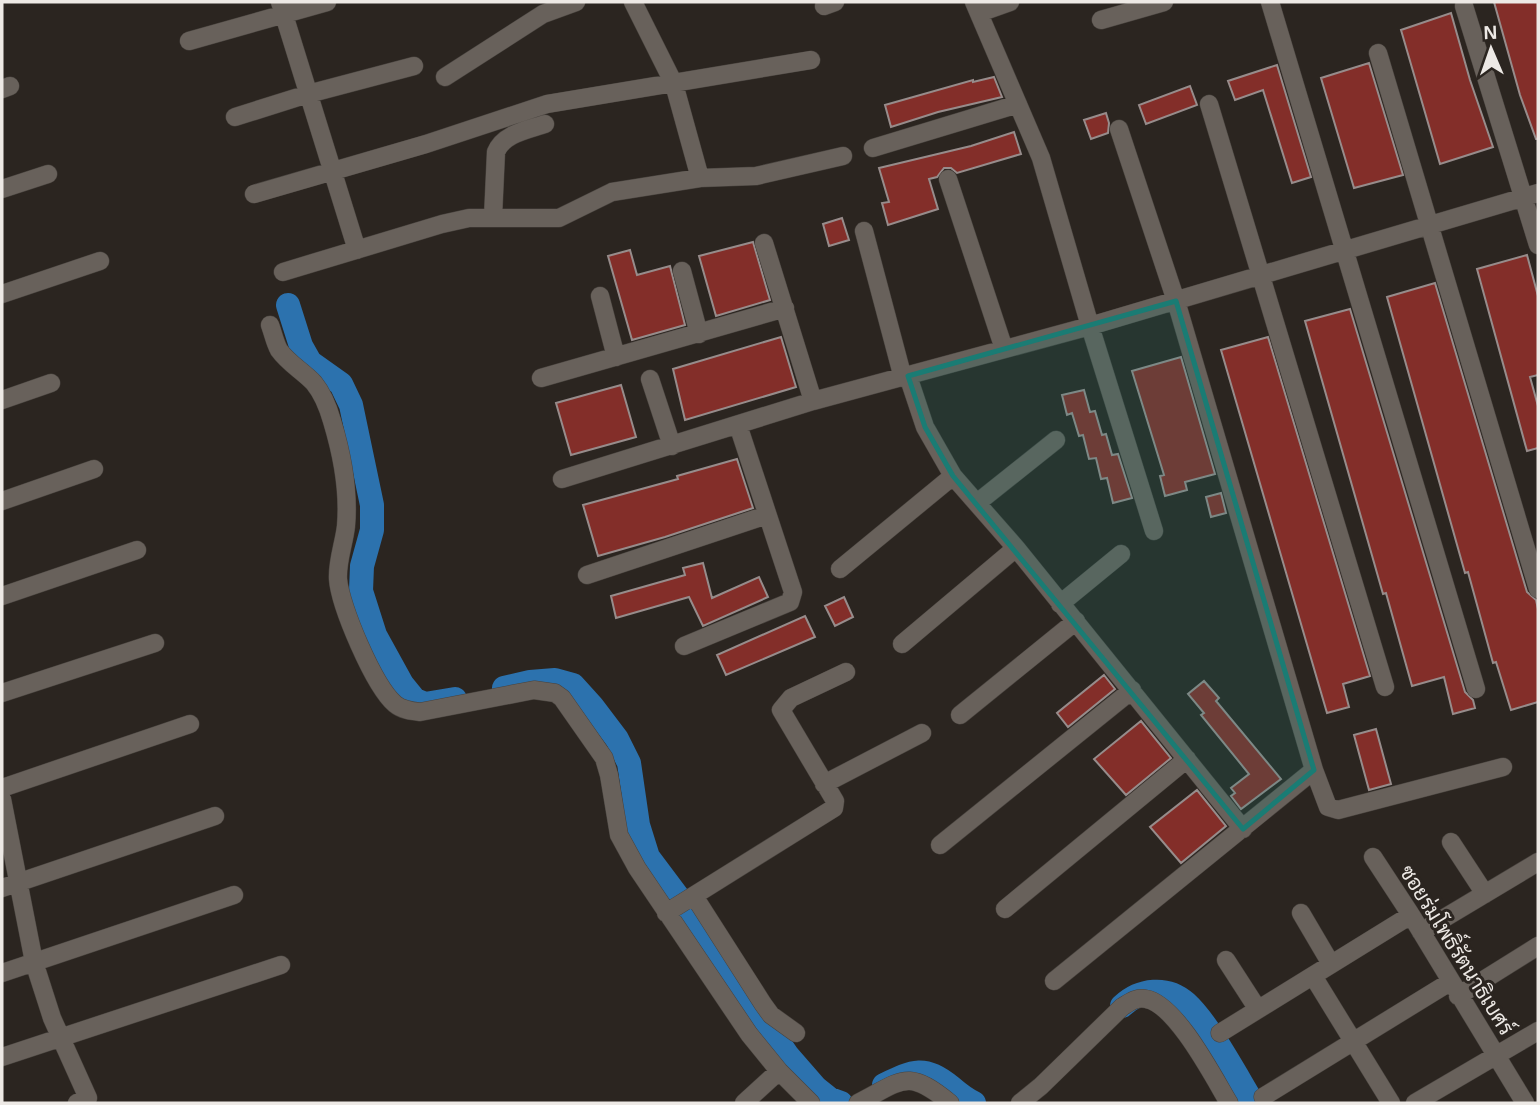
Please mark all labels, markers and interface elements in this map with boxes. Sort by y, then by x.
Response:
north arrow [1456,14,1526,84]
text: N [1483,22,1498,43]
street label: ซอยร่มโพธิ์รัตนาธิเบศร์ [1395,857,1525,1039]

